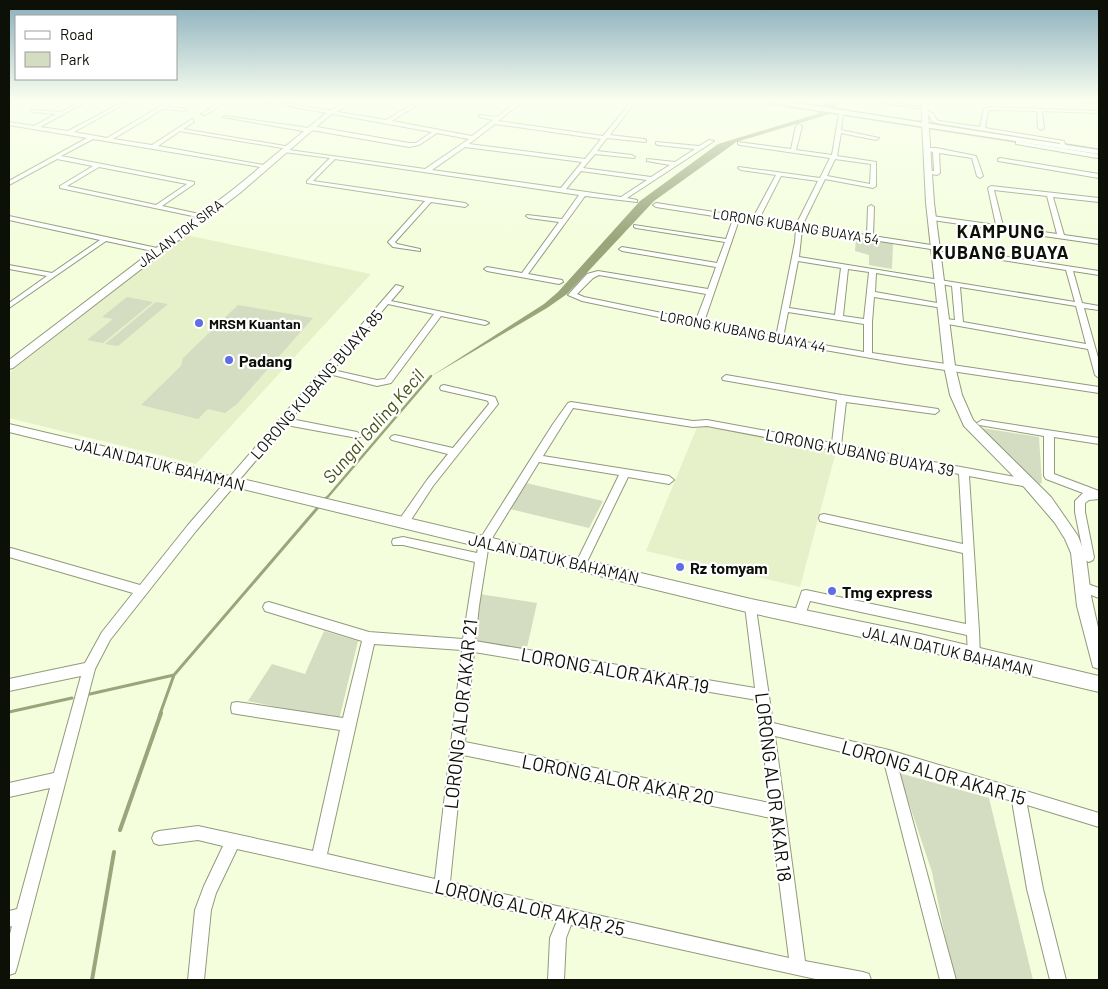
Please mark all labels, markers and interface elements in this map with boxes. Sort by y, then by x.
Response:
legend [15,15,178,80]
text: Road [60,25,93,43]
text: Park [60,50,90,68]
street label: JALAN TOK SIRA [134,195,226,271]
street label: LORONG KUBANG BUAYA 54 [712,204,880,248]
district label: KAMPUNG KUBANG BUAYA [932,220,1070,263]
street label: LORONG KUBANG BUAYA 85 [246,305,386,463]
street label: LORONG KUBANG BUAYA 44 [658,307,828,355]
place label: MRSM Kuantan [209,315,301,332]
marker: MRSM Kuantan [193,317,205,329]
place label: Padang [239,351,292,370]
marker: Padang [223,354,235,366]
water label: Sungai Galing Kecil [318,365,428,487]
street label: LORONG KUBANG BUAYA 39 [764,424,956,480]
street label: JALAN DATUK BAHAMAN [73,434,247,494]
street label: JALAN DATUK BAHAMAN [467,529,641,587]
place label: Rz tomyam [690,558,768,577]
marker: Rz tomyam [674,561,686,573]
place label: Tmg express [842,582,932,601]
marker: Tmg express [826,585,838,597]
street label: LORONG ALOR AKAR 21 [439,618,481,810]
street label: JALAN DATUK BAHAMAN [861,621,1035,679]
street label: LORONG ALOR AKAR 19 [519,642,711,698]
street label: LORONG ALOR AKAR 18 [751,691,797,883]
street label: LORONG ALOR AKAR 15 [839,735,1029,809]
street label: LORONG ALOR AKAR 20 [520,749,716,809]
street label: LORONG ALOR AKAR 25 [433,874,627,940]

